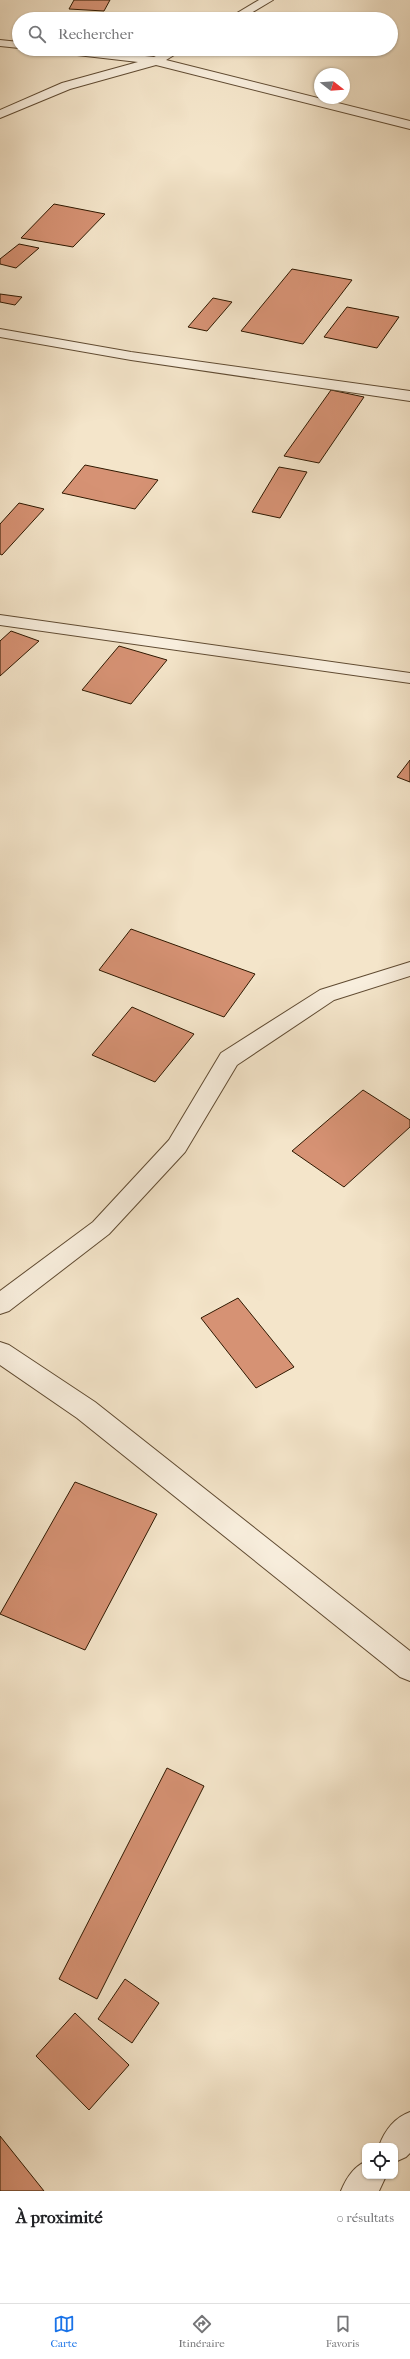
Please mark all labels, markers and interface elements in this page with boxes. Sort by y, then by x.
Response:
search box [12,12,398,56]
icon: search [26,23,48,45]
text: Rechercher [58,25,133,43]
north arrow [314,68,350,104]
map controls [362,2143,398,2179]
button: locate [362,2143,398,2179]
text: À proximité [16,2207,103,2227]
text: 0 résultats [336,2210,394,2225]
tab: Carte [51,2313,77,2350]
tab: Itinéraire [178,2313,225,2350]
tab: Favoris [326,2313,359,2350]

